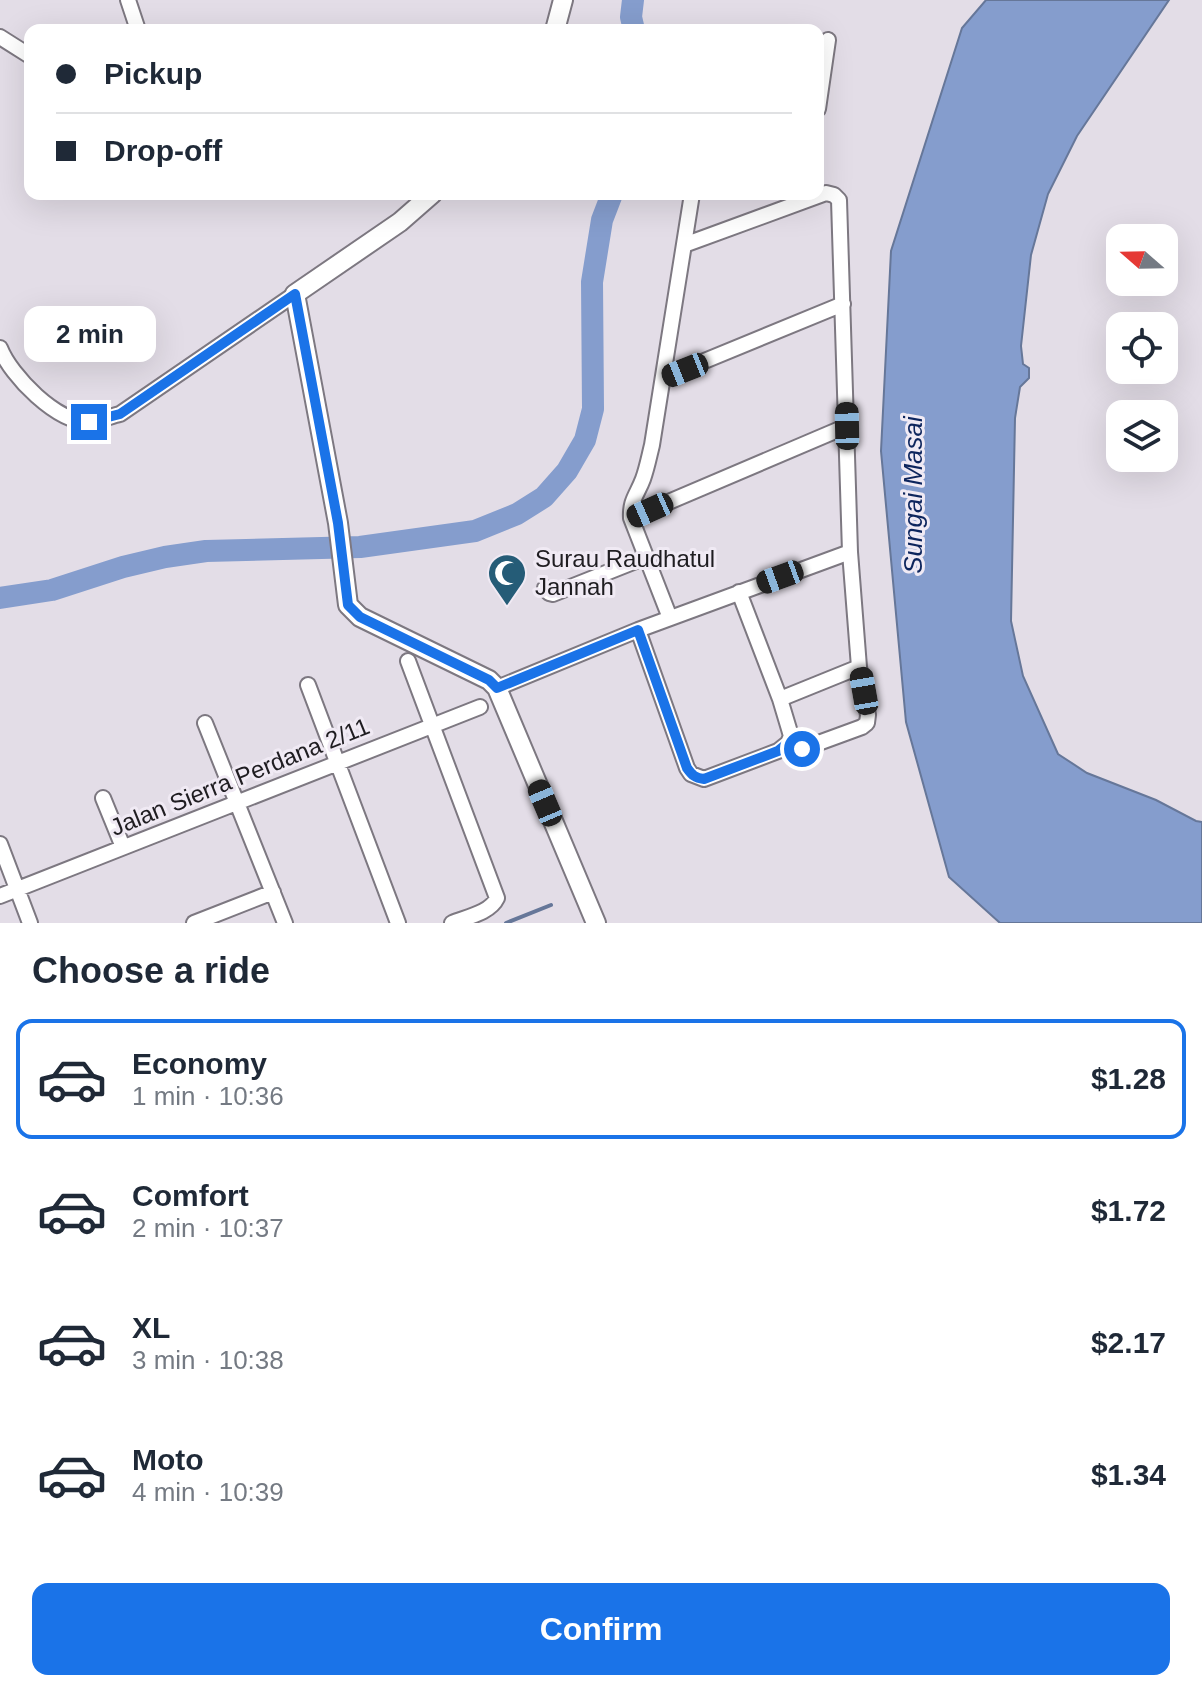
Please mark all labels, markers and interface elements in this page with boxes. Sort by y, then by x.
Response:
text: Pickup [104,57,202,90]
text: Drop-off [104,134,222,167]
north arrow [1106,224,1178,296]
map controls [1106,224,1178,472]
callout: 2 min [23,306,155,362]
button: locate [1106,312,1178,384]
text: 2 min [56,319,124,349]
car [658,350,712,390]
button: layers [1106,400,1178,472]
car [835,402,859,450]
route end [71,404,107,440]
water label: Sungai Masai [898,415,928,574]
car [623,489,677,531]
place label: Surau Raudhatul Jannah [535,545,715,600]
mosque icon: Surau Raudhatul Jannah [486,552,528,607]
car [753,558,807,596]
car [848,665,880,717]
street label: Jalan Sierra Perdana 2/11 [106,712,373,841]
route start [784,731,820,767]
car [525,776,565,830]
text: Choose a ride [32,950,270,991]
icon: car [36,1043,108,1115]
text: Economy [132,1047,267,1080]
text: $1.28 [1091,1062,1166,1095]
text: 1 min · 10:36 [132,1081,284,1111]
icon: car [36,1175,108,1247]
text: Comfort [132,1179,249,1212]
text: $1.72 [1091,1194,1166,1227]
text: 2 min · 10:37 [132,1213,284,1243]
icon: car [36,1307,108,1379]
text: XL [132,1311,170,1344]
text: $2.17 [1091,1326,1166,1359]
text: 3 min · 10:38 [132,1345,284,1375]
icon: car [36,1439,108,1511]
text: Moto [132,1443,204,1476]
text: $1.34 [1091,1458,1166,1491]
text: 4 min · 10:39 [132,1477,284,1507]
button: Confirm [32,1583,1170,1675]

